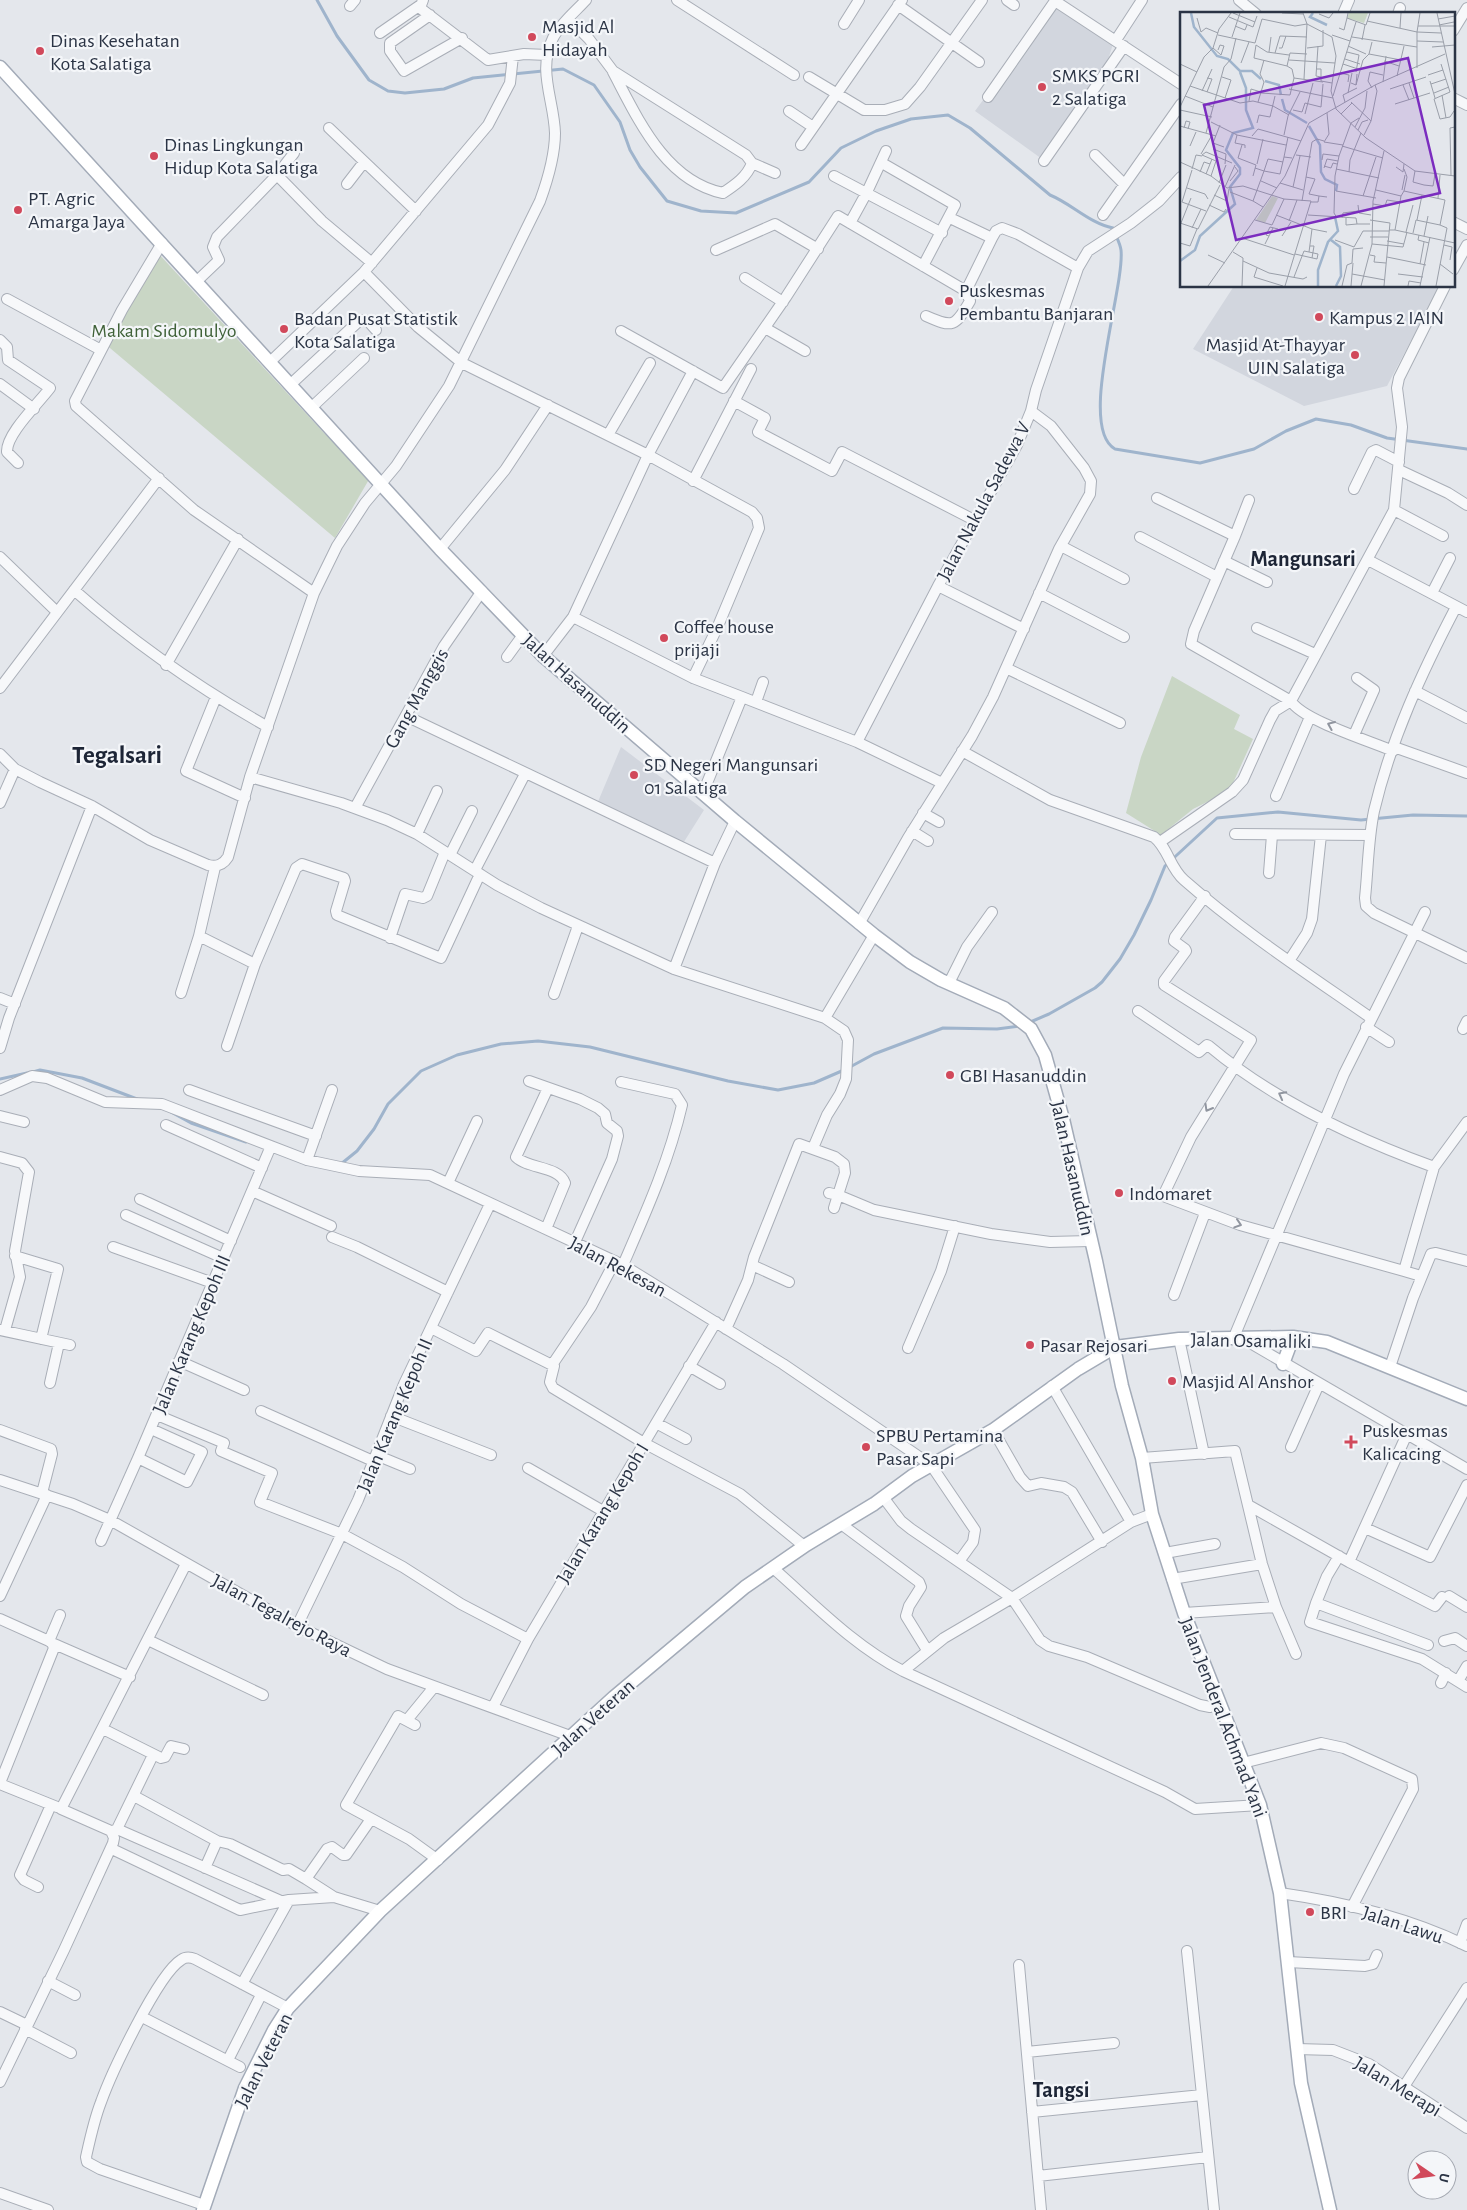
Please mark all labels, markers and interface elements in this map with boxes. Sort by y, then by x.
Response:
inset map [1180,12,1454,288]
place label: Masjid Al Hidayah [542,17,615,60]
place label: Dinas Kesehatan Kota Salatiga [50,31,180,74]
marker: Masjid Al Hidayah [526,31,538,43]
marker: Dinas Kesehatan Kota Salatiga [34,45,46,57]
place label: SMKS PGRI 2 Salatiga [1052,66,1140,109]
marker: SMKS PGRI 2 Salatiga [1036,81,1048,93]
place label: Dinas Lingkungan Hidup Kota Salatiga [164,135,318,178]
marker: Dinas Lingkungan Hidup Kota Salatiga [148,150,160,162]
place label: PT. Agric Amarga Jaya [28,189,125,232]
marker: PT. Agric Amarga Jaya [12,204,24,216]
place label: Puskesmas Pembantu Banjaran [959,281,1113,324]
marker: Puskesmas Pembantu Banjaran [943,295,955,307]
place label: Kampus 2 IAIN [1329,308,1444,328]
place label: Badan Pusat Statistik Kota Salatiga [294,309,458,352]
marker: Kampus 2 IAIN [1313,311,1325,323]
park label: Makam Sidomulyo [91,321,237,341]
marker: Badan Pusat Statistik Kota Salatiga [278,323,290,335]
place label: Masjid At-Thayyar UIN Salatiga [1206,335,1346,378]
marker: Masjid At-Thayyar UIN Salatiga [1349,349,1361,361]
street label: Jalan Nakula Sadewa V [934,418,1035,584]
district label: Mangunsari [1250,548,1356,570]
place label: Coffee house prijaji [674,617,774,660]
street label: Jalan Hasanuddin [518,630,634,737]
marker: Coffee house prijaji [658,632,670,644]
street label: Gang Manggis [381,645,452,752]
one-way arrow [1327,721,1336,732]
district label: Tegalsari [72,743,162,768]
place label: SD Negeri Mangunsari 01 Salatiga [644,755,818,798]
marker: SD Negeri Mangunsari 01 Salatiga [628,769,640,781]
place label: GBI Hasanuddin [960,1066,1087,1086]
marker: GBI Hasanuddin [944,1069,956,1081]
one-way arrow [1278,1091,1287,1101]
street label: Jalan Hasanuddin [1047,1099,1097,1238]
one-way arrow [1205,1102,1215,1111]
place label: Indomaret [1129,1184,1212,1204]
marker: Indomaret [1113,1187,1125,1199]
one-way arrow [1234,1218,1242,1228]
street label: Jalan Rekesan [566,1233,669,1301]
street label: Jalan Karang Kepoh III [149,1252,234,1417]
street label: Jalan Osamaliki [1190,1330,1312,1352]
street label: Jalan Karang Kepoh II [353,1335,436,1495]
place label: Pasar Rejosari [1040,1336,1148,1356]
marker: Pasar Rejosari [1024,1339,1036,1351]
place label: Masjid Al Anshor [1182,1372,1314,1392]
marker: Masjid Al Anshor [1166,1375,1178,1387]
place label: Puskesmas Kalicacing [1362,1421,1448,1464]
place label: SPBU Pertamina Pasar Sapi [876,1426,1003,1469]
marker: Puskesmas Kalicacing [1344,1435,1358,1449]
street label: Jalan Karang Kepoh I [553,1440,653,1587]
marker: SPBU Pertamina Pasar Sapi [860,1441,872,1453]
street label: Jalan Tegalrejo Raya [208,1571,355,1661]
street label: Jalan Jenderal Achmad Yani [1176,1614,1271,1820]
street label: Jalan Veteran [549,1676,639,1760]
place label: BRI [1320,1903,1347,1923]
street label: Jalan Lawu [1360,1903,1446,1947]
marker: BRI [1304,1906,1316,1918]
street label: Jalan Veteran [232,2010,296,2111]
street label: Jalan Merapi [1350,2053,1445,2121]
district label: Tangsi [1033,2079,1089,2101]
north arrow [1407,2150,1457,2200]
text: U [1436,2172,1452,2184]

